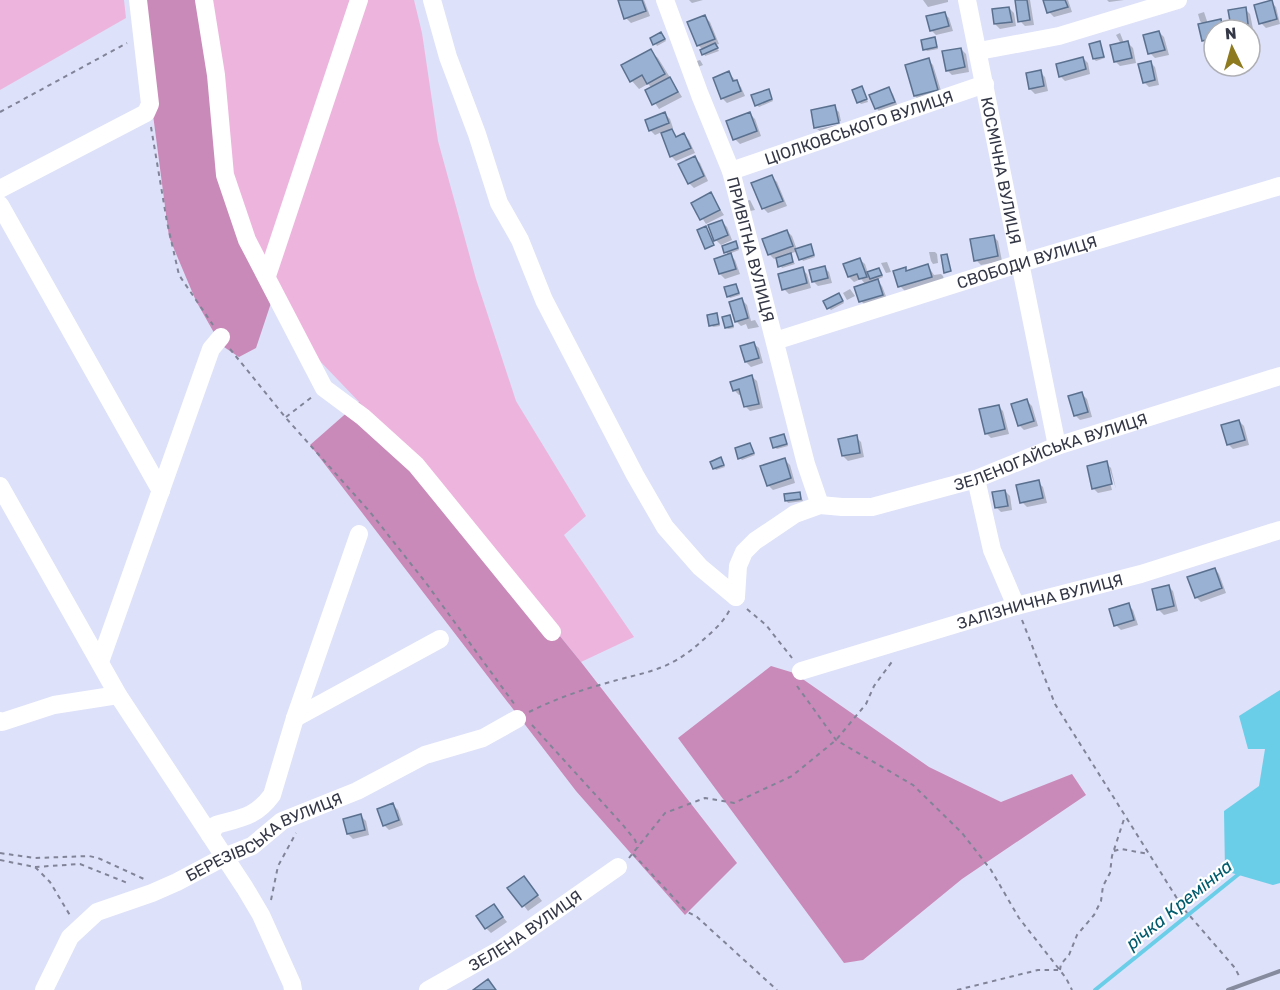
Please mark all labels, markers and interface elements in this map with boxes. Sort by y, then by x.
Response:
north arrow [1202,18,1262,78]
text: N [1224,24,1237,44]
street label: ЦІОЛКОВСЬКОГО ВУЛИЦЯ [762,87,956,169]
street label: КОСМІЧНА ВУЛИЦЯ [977,95,1025,246]
street label: ПРИВІТНА ВУЛИЦЯ [723,175,778,324]
street label: СВОБОДИ ВУЛИЦЯ [955,232,1099,293]
street label: ЗЕЛЕНОГАЙСЬКА ВУЛИЦЯ [952,409,1150,495]
street label: ЗАЛІЗНИЧНА ВУЛИЦЯ [955,570,1125,633]
street label: БЕРЕЗІВСЬКА ВУЛИЦЯ [183,789,345,886]
water label: річка Кремінна [1121,855,1237,955]
street label: ЗЕЛЕНА ВУЛИЦЯ [466,886,586,975]

